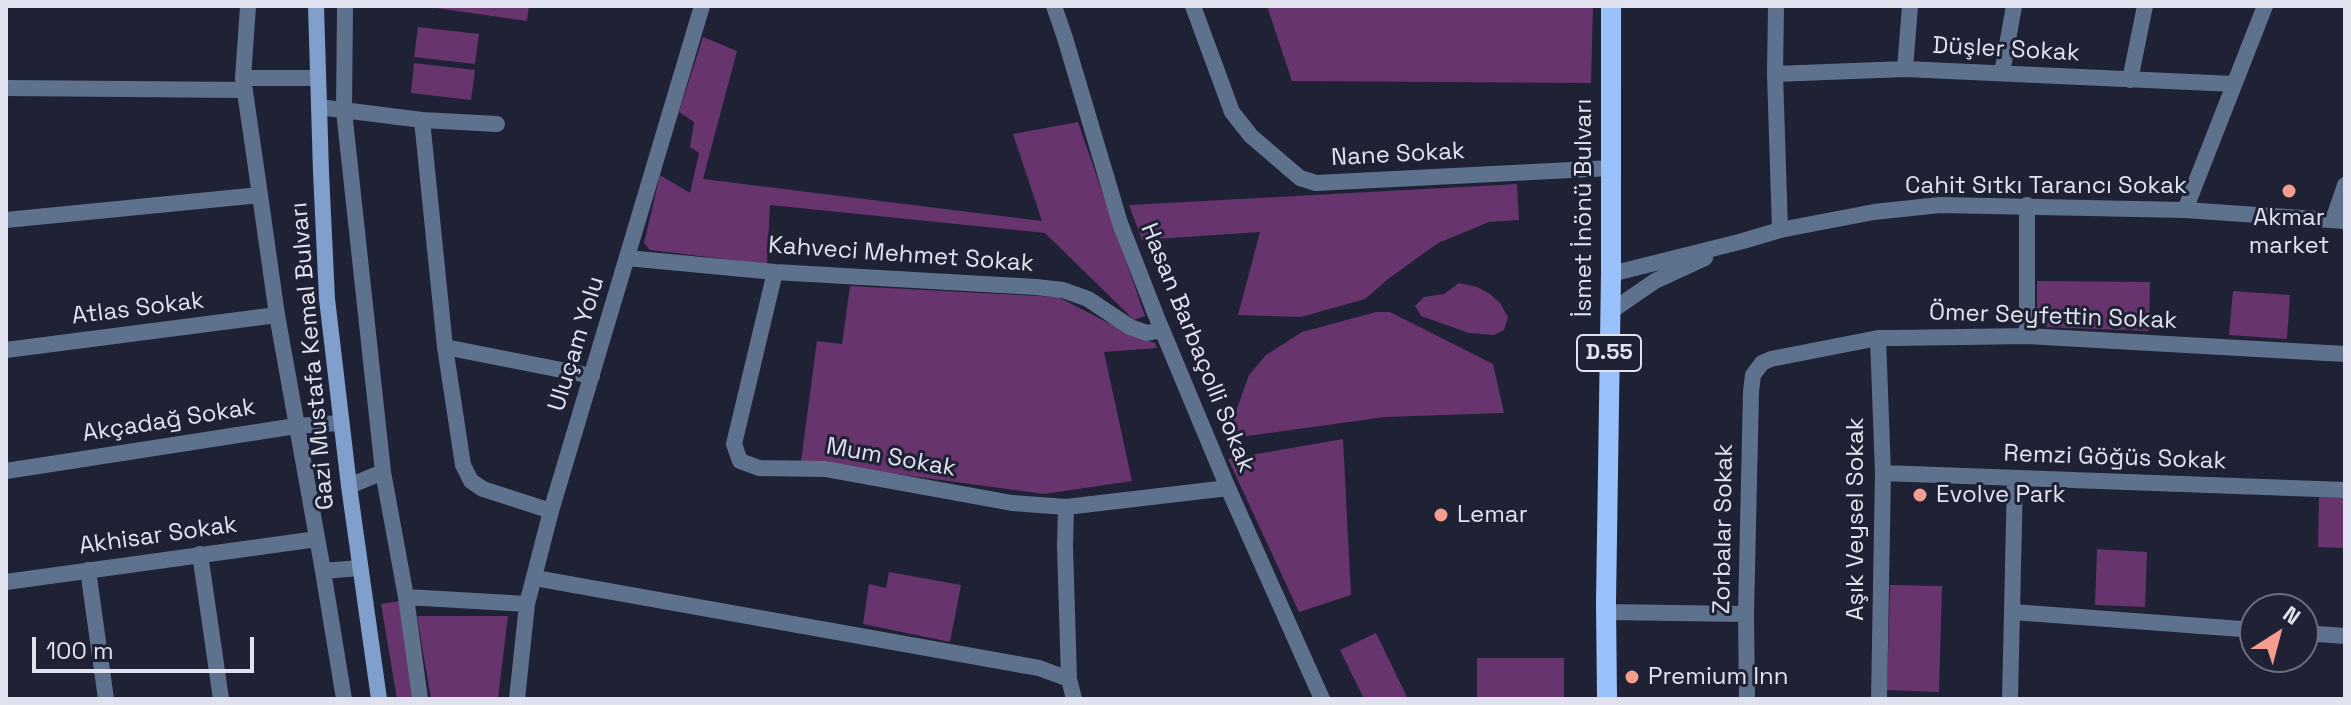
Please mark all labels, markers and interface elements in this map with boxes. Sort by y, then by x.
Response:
street label: Düşler Sokak [1932,32,2080,68]
street label: İsmet İnönü Bulvarı [1570,99,1598,317]
street label: Nane Sokak [1330,137,1466,173]
street label: Cahit Sıtkı Tarancı Sokak [1905,172,2187,200]
marker: Akmar market [2280,182,2298,200]
street label: Gazi Mustafa Kemal Bulvarı [285,201,341,511]
place label: Akmar market [2249,204,2329,260]
street label: Hasan Barbaçolli Sokak [1134,219,1260,477]
street label: Kahveci Mehmet Sokak [767,231,1035,279]
street label: Uluçam Yolu [543,273,611,415]
street label: Atlas Sokak [70,287,206,331]
street label: Ömer Seyfettin Sokak [1928,298,2178,336]
road number: D.55 [1577,335,1641,371]
street label: Akçadağ Sokak [81,393,257,449]
street label: Aşık Veysel Sokak [1842,417,1870,621]
street label: Mum Sokak [824,432,958,484]
street label: Remzi Göğüs Sokak [2003,440,2227,476]
street label: Zorbalar Sokak [1708,444,1740,614]
place label: Evolve Park [1936,481,2065,509]
marker: Evolve Park [1911,486,1929,504]
place label: Lemar [1457,501,1528,529]
marker: Lemar [1432,506,1450,524]
street label: Akhisar Sokak [77,511,239,561]
north arrow [2239,593,2319,673]
text: N [2278,600,2306,631]
scale bar [36,621,258,671]
text: 100 m [46,635,114,666]
place label: Premium Inn [1648,663,1789,691]
marker: Premium Inn [1623,668,1641,686]

